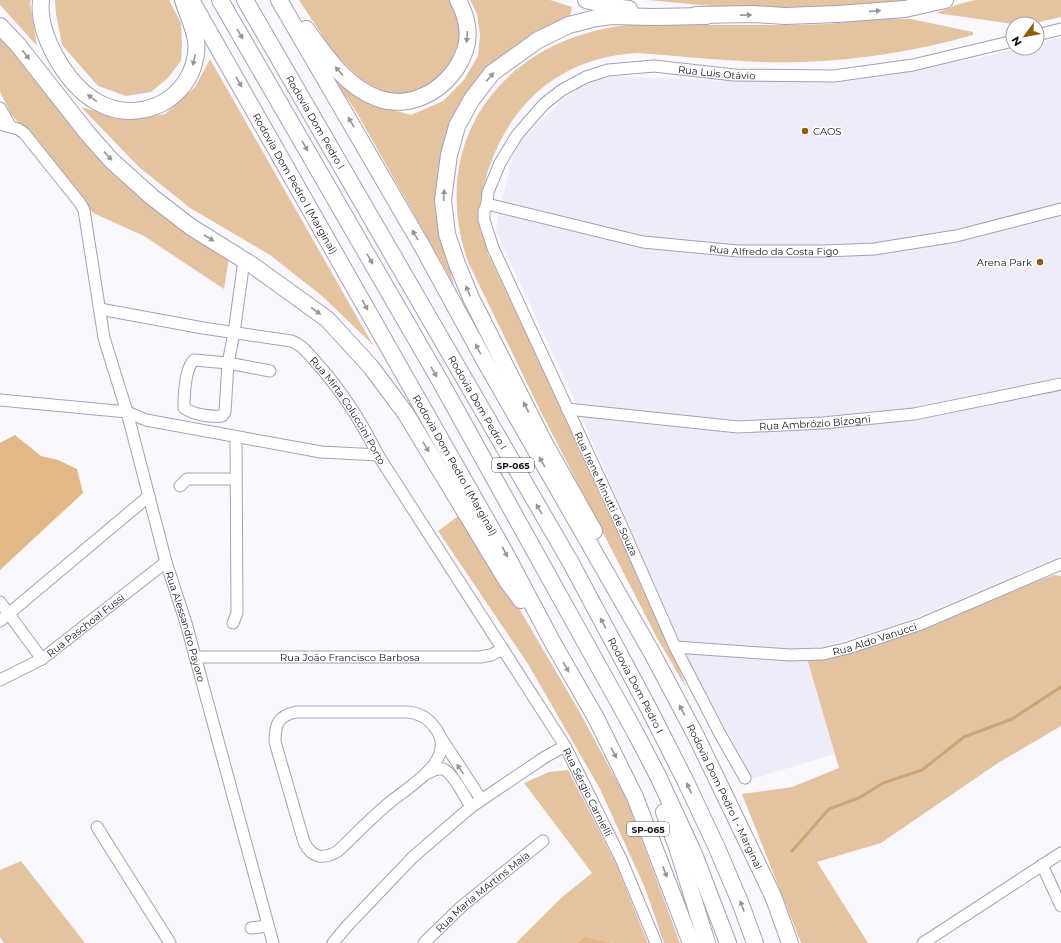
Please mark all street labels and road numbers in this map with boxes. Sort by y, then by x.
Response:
street label: Rua Luis Otávio [677,62,756,82]
street label: Rodovia Dom Pedro I [283,73,348,171]
street label: Rodovia Dom Pedro I (Marginal) [250,111,340,256]
street label: Rua Alfredo da Costa Figo [709,242,839,258]
street label: Rodovia Dom Pedro I [446,353,510,452]
street label: Rua Mirta Coluccini Porto [307,354,389,467]
street label: Rodovia Dom Pedro I (Marginal) [410,392,501,538]
street label: Rua Ambrózio Bizogni [759,412,871,432]
street label: Rua Irene Minutti de Souza [571,430,641,558]
road number: SP-065 [492,458,534,472]
street label: Rua Alessandro Payoro [163,569,208,683]
street label: Rua Paschoal Fussi [44,591,127,660]
street label: Rua Aldo Vanucci [831,619,918,658]
street label: Rodovia Dom Pedro I [605,635,667,735]
street label: Rua João Francisco Barbosa [280,651,420,664]
street label: Rodovia Dom Pedro I - Marginal [684,721,766,871]
street label: Rua Sérgio Carnielli [560,745,615,839]
road number: SP-065 [627,822,669,836]
street label: Rua Maria MArtins Maia [433,848,532,935]

